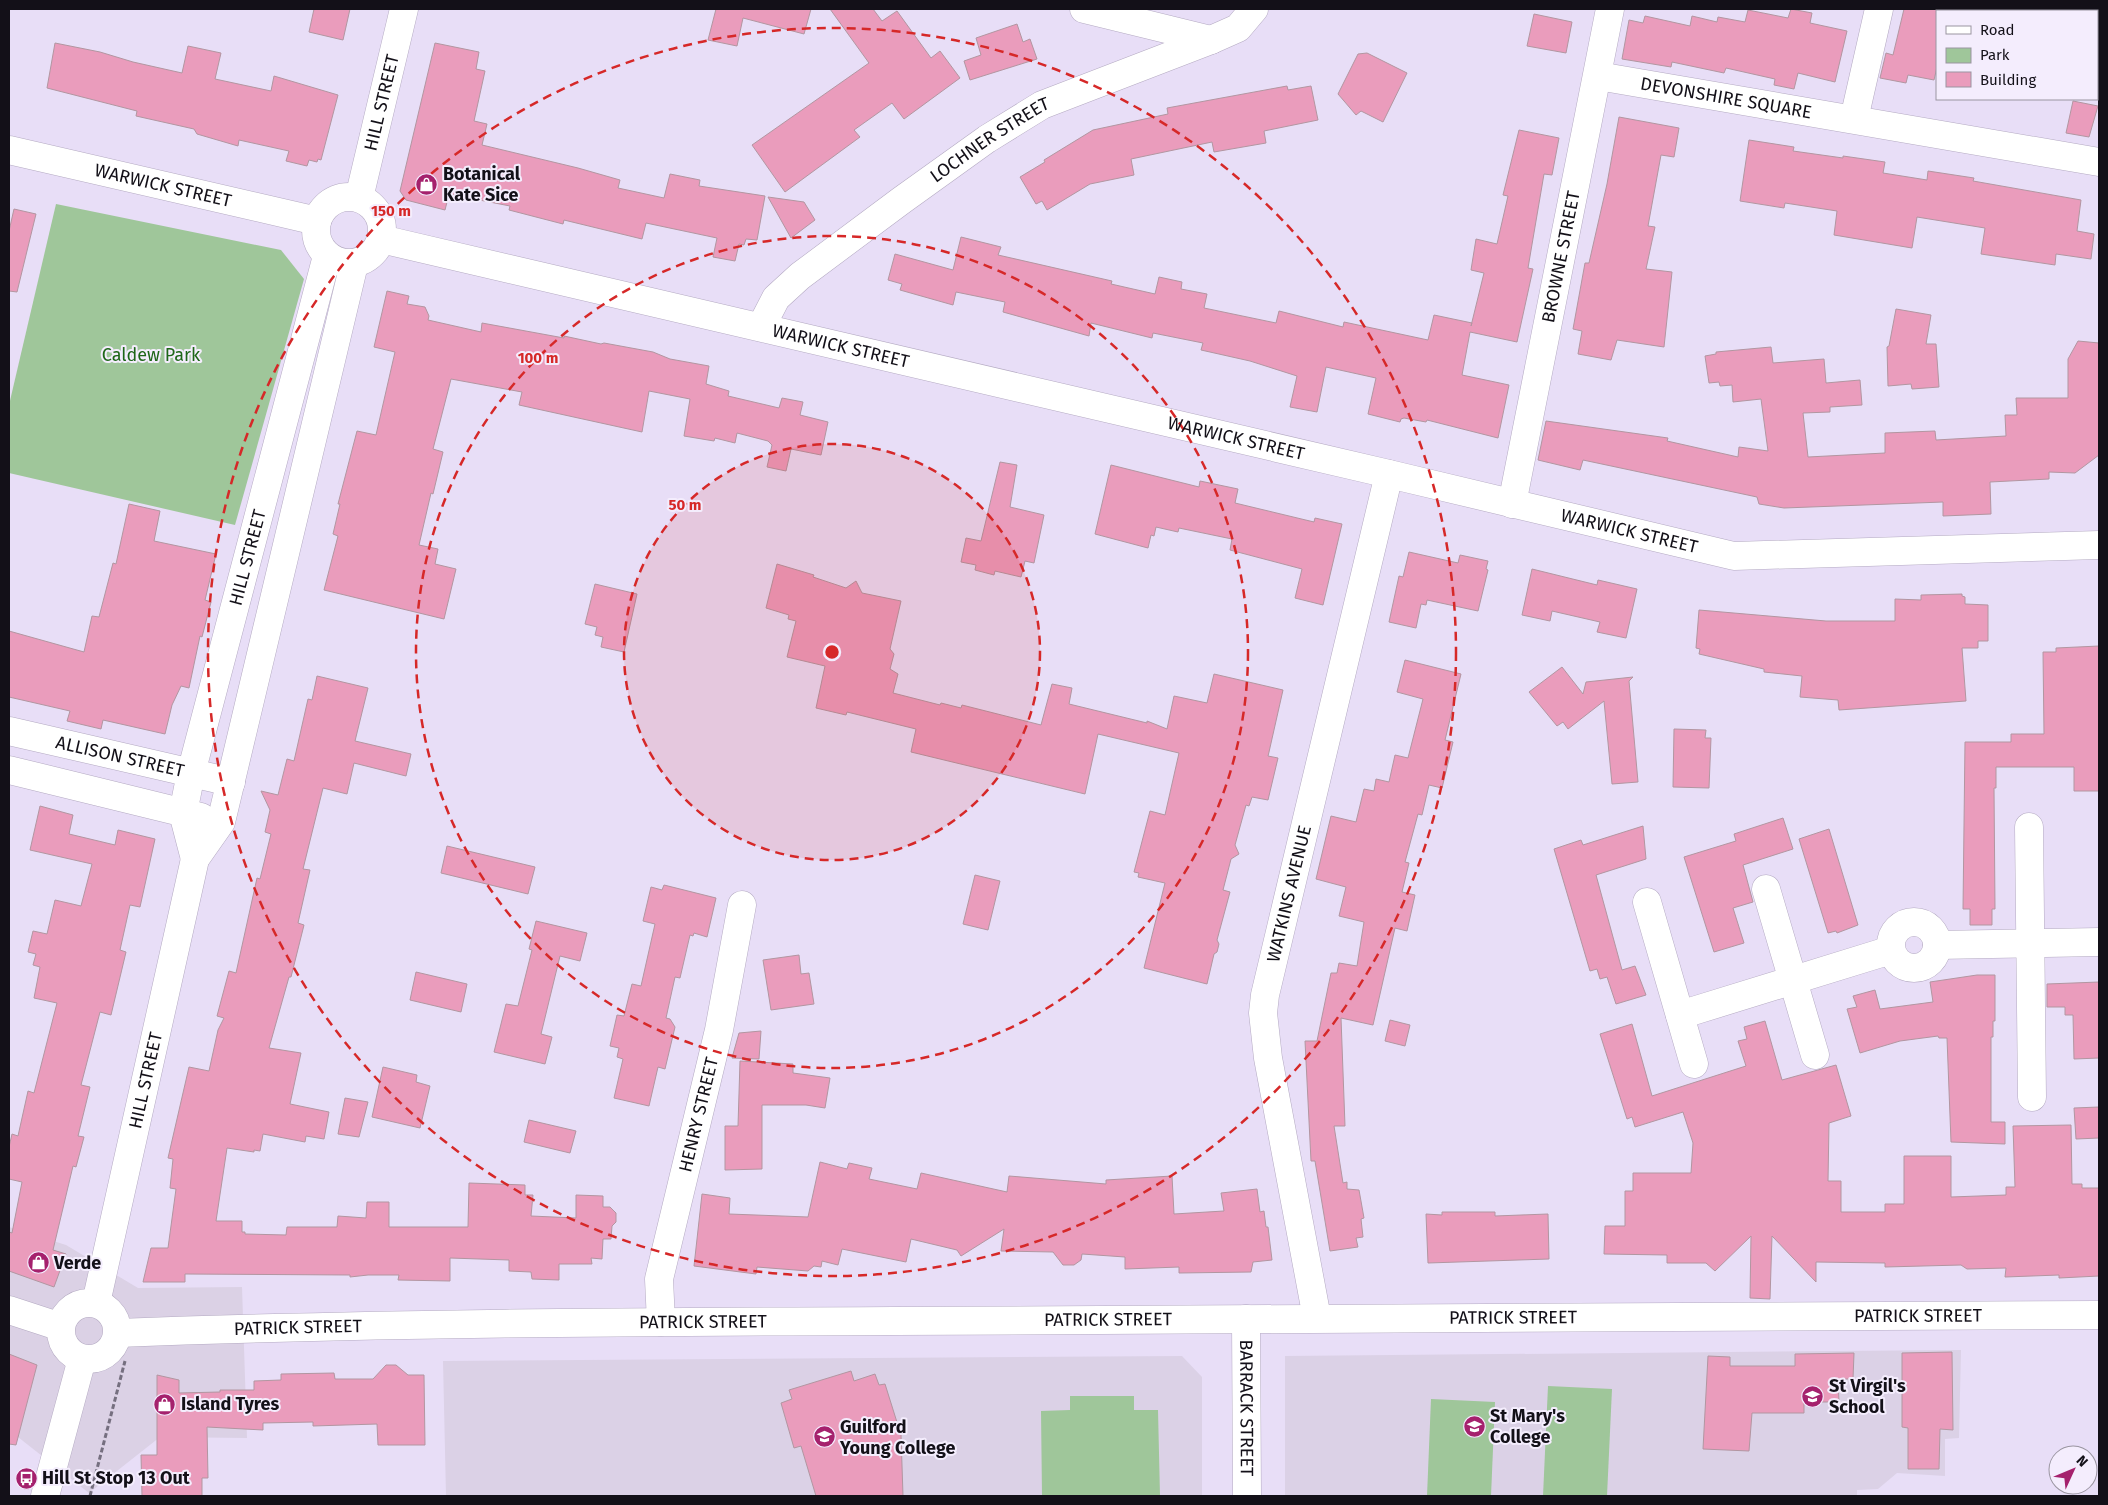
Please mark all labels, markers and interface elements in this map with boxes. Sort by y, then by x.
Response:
legend [1936,10,2098,100]
text: Road [1980,21,2015,39]
text: Park [1980,46,2010,64]
street label: HILL STREET [360,52,404,153]
text: Building [1980,71,2036,89]
street label: DEVONSHIRE SQUARE [1639,72,1813,124]
street label: LOCHNER STREET [926,92,1053,187]
street label: WARWICK STREET [92,159,234,212]
place label: Botanical Kate Sice [443,163,521,206]
shop icon: Botanical Kate Sice [415,172,439,196]
street label: BROWNE STREET [1537,188,1585,325]
text: 150 m [371,202,411,220]
street label: WARWICK STREET [770,320,912,373]
park label: Caldew Park [102,344,201,366]
text: 100 m [518,349,558,367]
street label: WARWICK STREET [1165,412,1307,465]
text: 50 m [668,496,702,514]
street label: WARWICK STREET [1559,504,1701,558]
street label: HILL STREET [224,507,271,608]
centre of rings [823,643,841,661]
street label: ALLISON STREET [54,731,187,782]
street label: WATKINS AVENUE [1262,823,1316,964]
street label: HILL STREET [124,1029,167,1131]
street label: HENRY STREET [674,1054,723,1174]
shop icon: Verde [26,1251,50,1275]
place label: Verde [53,1252,101,1274]
street label: PATRICK STREET [1854,1305,1983,1327]
street label: PATRICK STREET [1449,1306,1578,1329]
street label: PATRICK STREET [1044,1308,1173,1331]
street label: PATRICK STREET [639,1311,768,1333]
street label: PATRICK STREET [234,1315,363,1340]
street label: BARRACK STREET [1235,1340,1258,1477]
place label: St Virgil's School [1829,1375,1906,1418]
school or university icon: St Virgil's School [1801,1384,1825,1408]
shop icon: Island Tyres [153,1392,177,1416]
place label: Island Tyres [181,1393,279,1415]
place label: St Mary's College [1490,1405,1565,1448]
school or university icon: St Mary's College [1462,1414,1486,1438]
place label: Guilford Young College [839,1416,955,1459]
school or university icon: Guilford Young College [812,1425,836,1449]
north arrow [2048,1445,2098,1495]
text: N [2073,1452,2091,1471]
bus stop icon: Hill St Stop 13 Out [14,1466,38,1490]
place label: Hill St Stop 13 Out [42,1467,191,1489]

